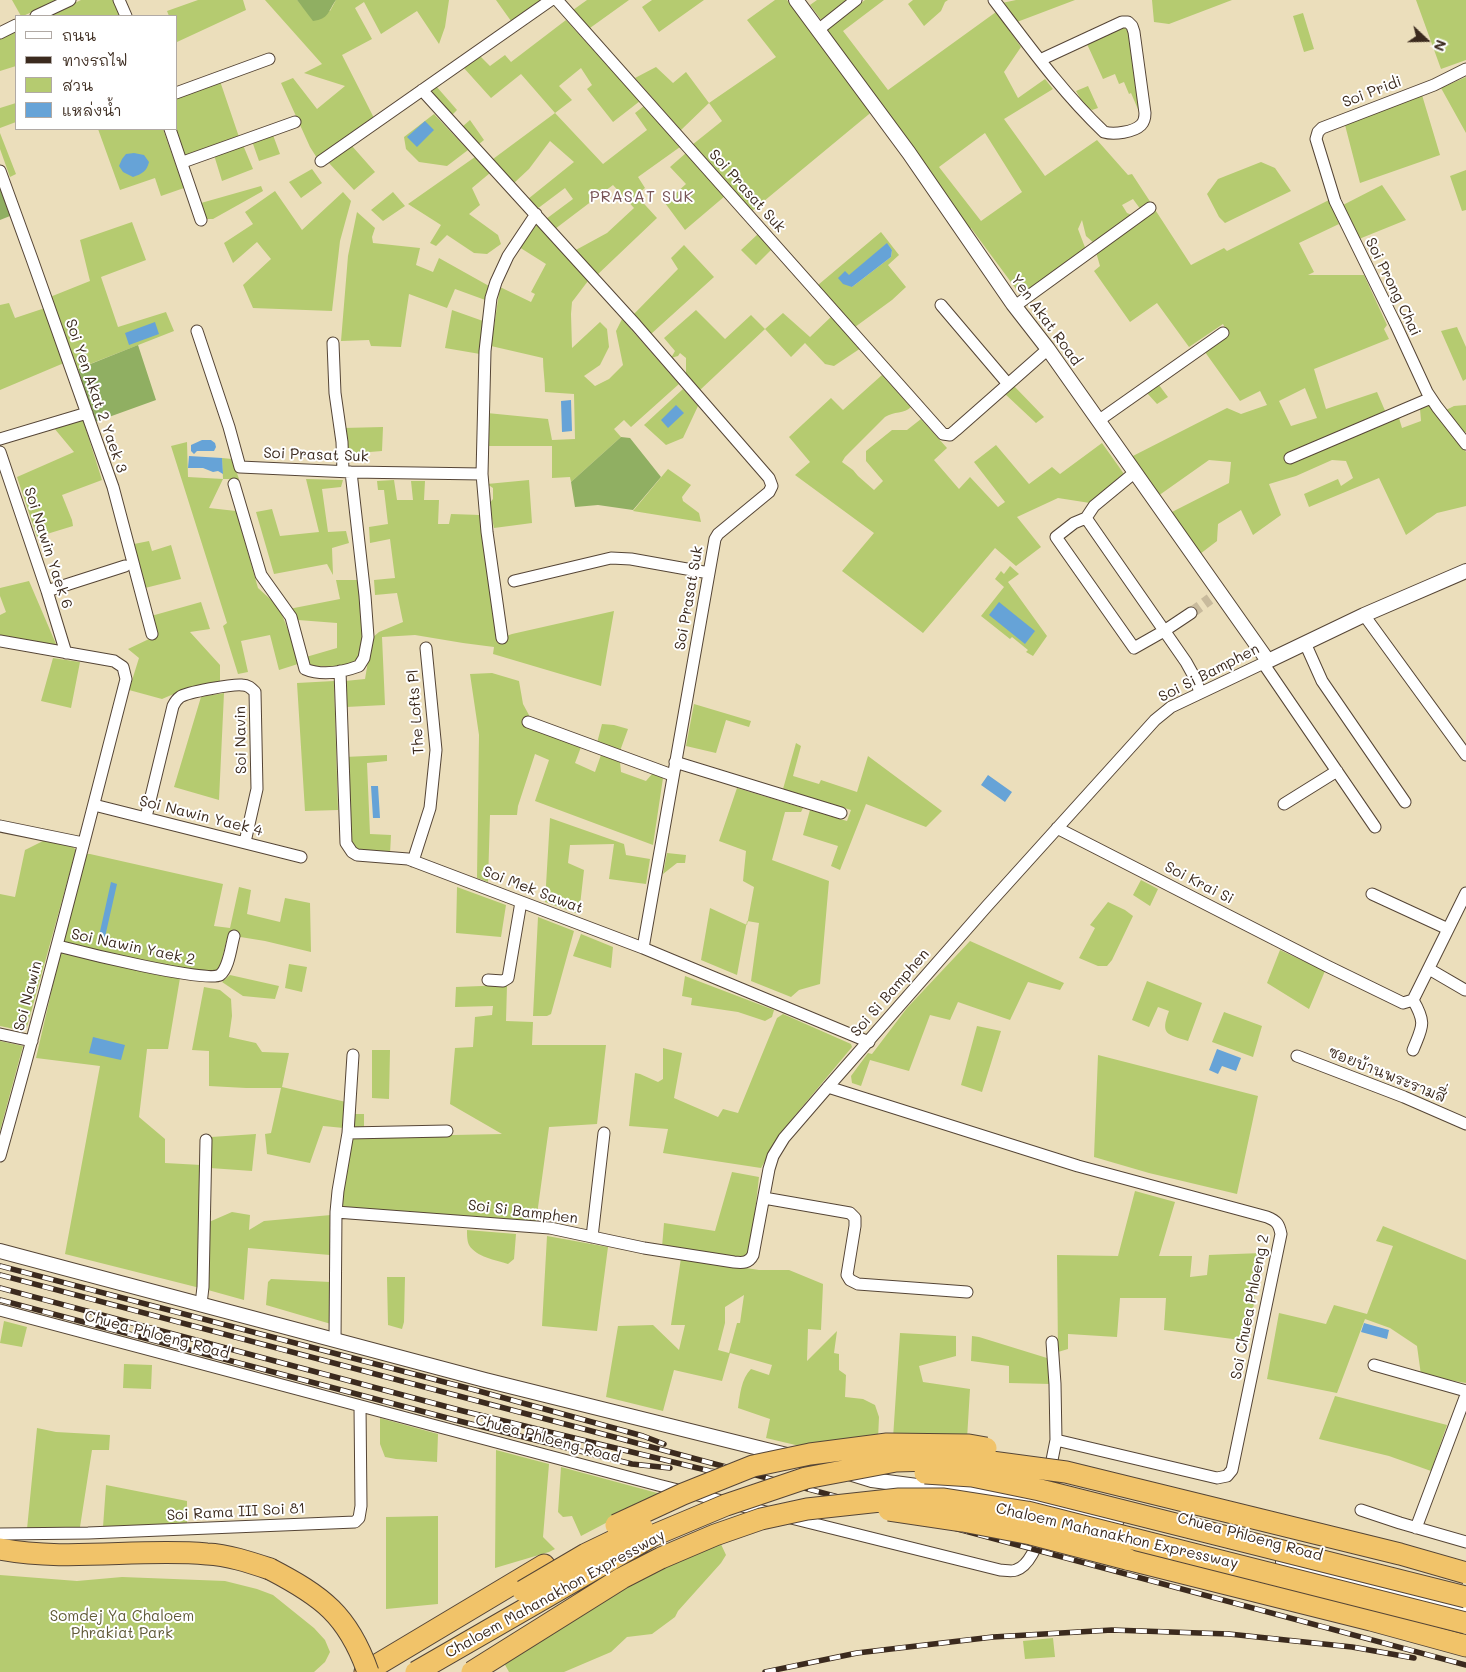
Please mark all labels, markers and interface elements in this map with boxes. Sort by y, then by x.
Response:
legend [15,15,178,130]
north arrow [1401,15,1451,65]
text: ถนน [62,25,96,45]
text: N [1430,37,1451,54]
text: ทางรถไฟ [62,50,128,70]
street label: Soi Pridi [1340,72,1404,112]
text: สวน [62,75,93,95]
text: แหล่งน้ำ [62,100,122,120]
street label: Soi Prasat Suk [705,146,789,236]
district label: PRASAT SUK [588,187,696,207]
street label: Soi Prong Chai [1361,235,1425,339]
street label: Yen Akat Road [1007,271,1085,369]
street label: Soi Yen Akat 2 Yaek 3 [61,317,131,475]
street label: Soi Prasat Suk [263,444,369,466]
street label: Soi Nawin Yaek 6 [20,485,76,611]
street label: Soi Prasat Suk [671,545,707,651]
street label: Soi Si Bamphen [1156,640,1262,706]
street label: The Lofts Pl [404,669,428,755]
street label: Soi Navin [231,706,251,774]
street label: Soi Nawin Yaek 4 [137,792,265,840]
street label: Soi Krai Si [1161,858,1237,908]
street label: Soi Mek Sawat [480,863,586,917]
street label: Soi Nawin Yaek 2 [69,925,197,969]
street label: Soi Si Bamphen [847,945,933,1041]
street label: Soi Nawin [10,959,46,1033]
street label: ซอยบ้านพระรามสี่ [1325,1043,1449,1107]
street label: Soi Si Bamphen [467,1196,579,1228]
street label: Soi Chuea Phloeng 2 [1227,1233,1273,1381]
street label: Chuea Phloeng Road [82,1307,232,1363]
street label: Chuea Phloeng Road [473,1411,623,1467]
street label: Soi Rama III Soi 81 [166,1499,306,1525]
street label: Chaloem Mahanakhon Expressway [994,1499,1240,1573]
street label: Chuea Phloeng Road [1175,1509,1325,1565]
street label: Chaloem Mahanakhon Expressway [442,1526,668,1662]
park label: Somdej Ya Chaloem Phrakiat Park [50,1607,194,1642]

